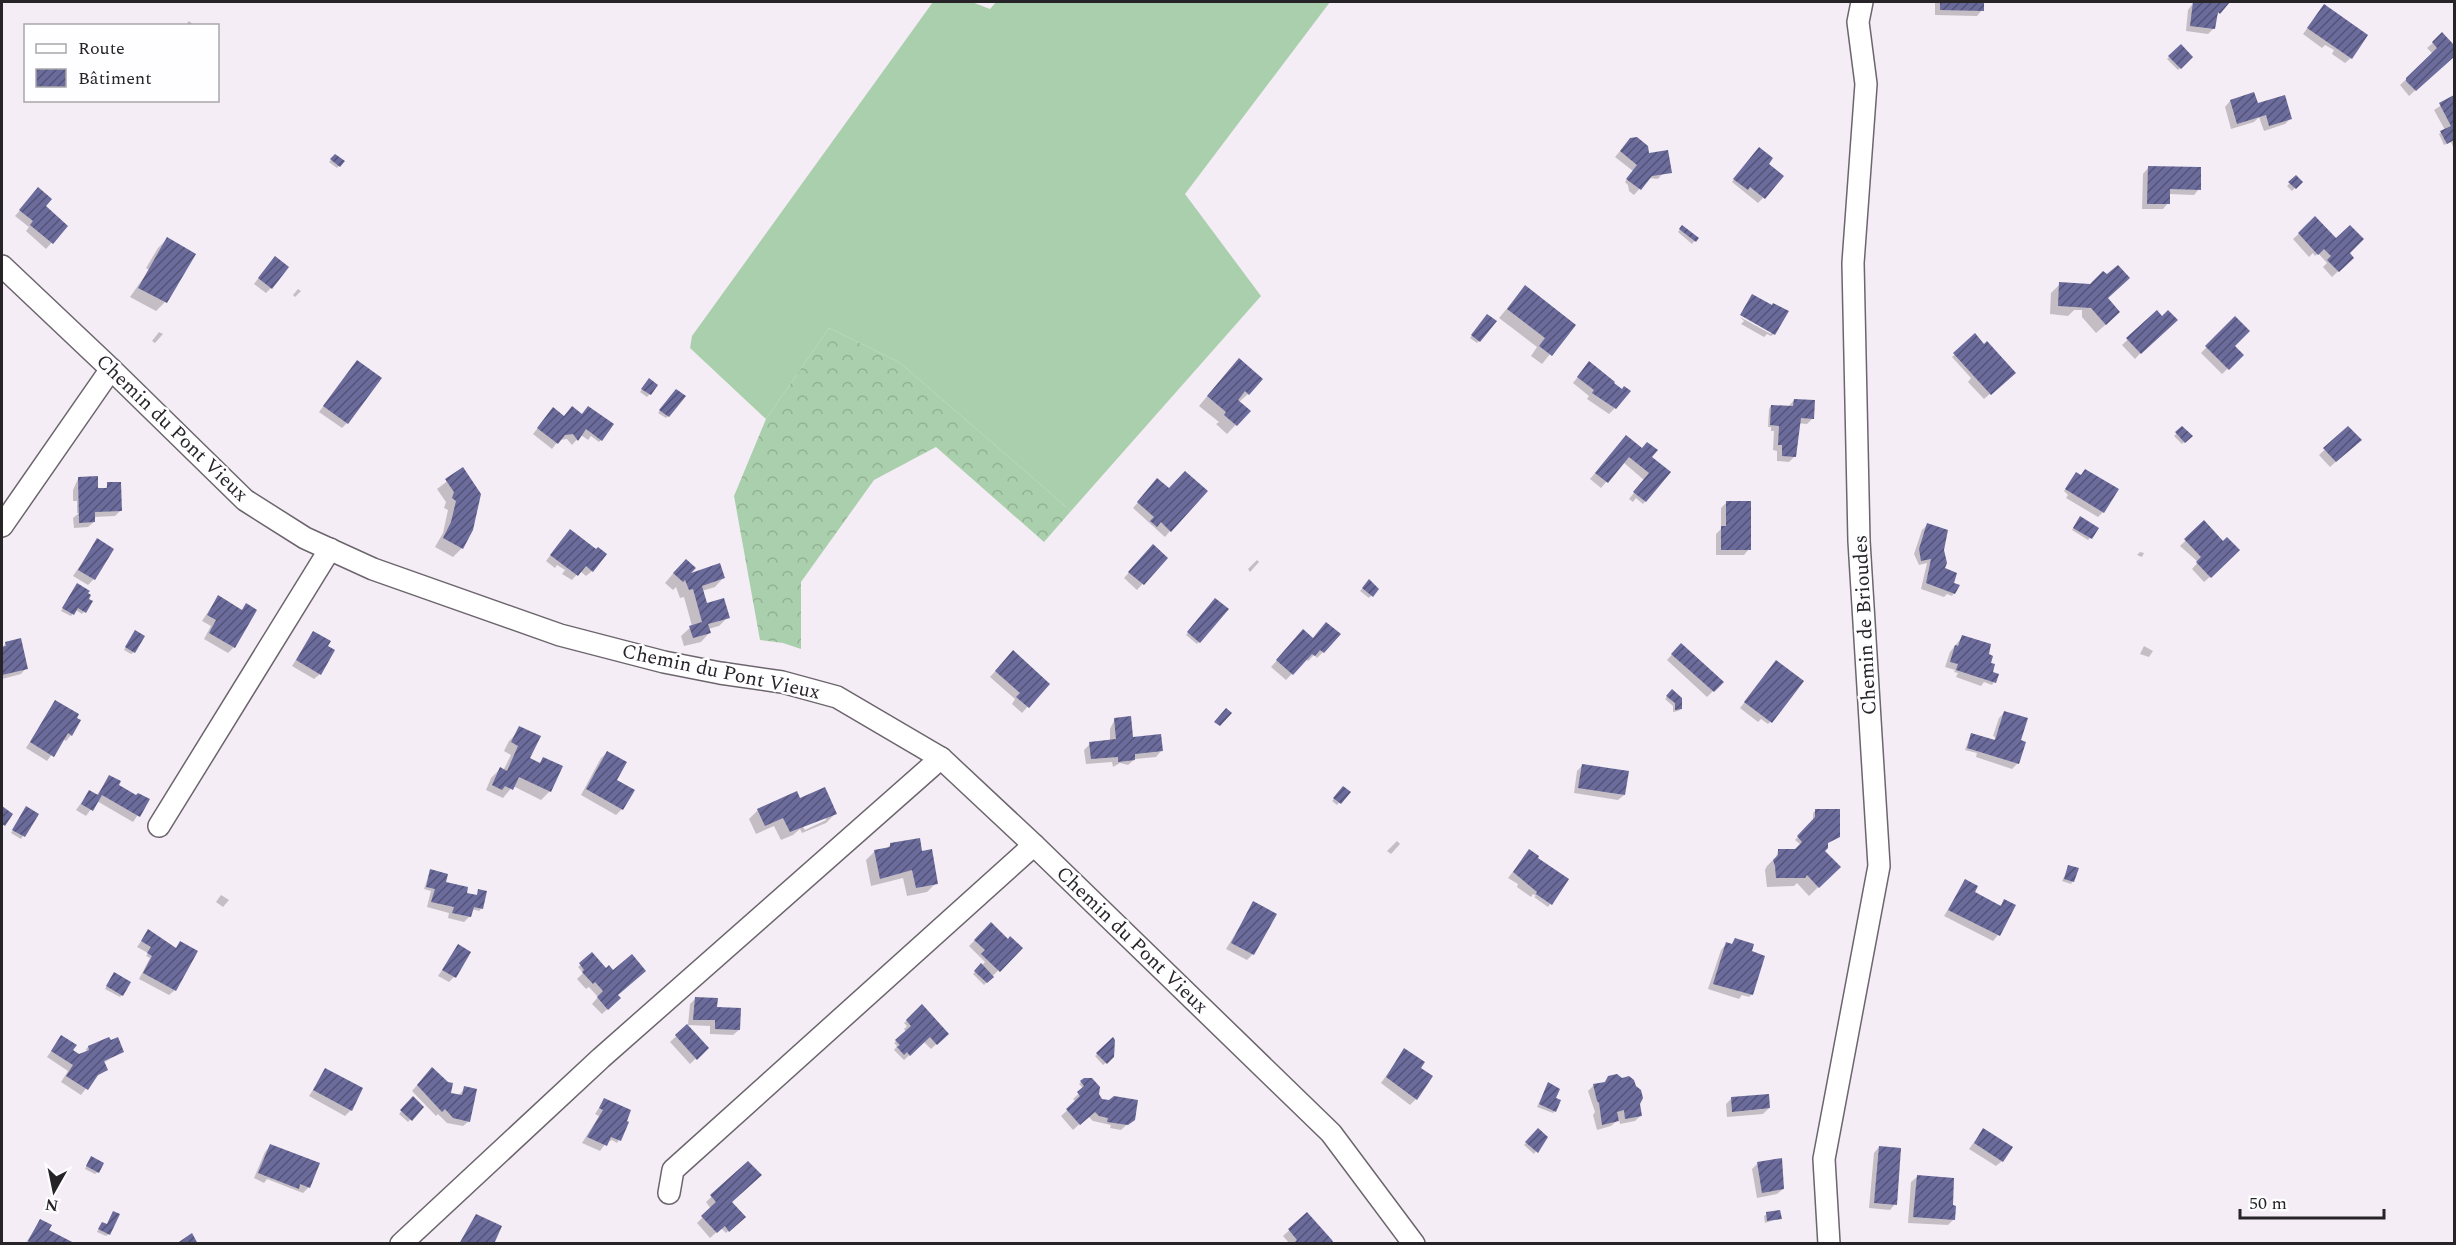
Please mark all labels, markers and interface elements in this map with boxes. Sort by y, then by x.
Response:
legend [24,24,219,102]
text: Route [78,35,125,62]
text: Bâtiment [78,65,152,92]
street label: Chemin du Pont Vieux [89,347,255,509]
street label: Chemin de Brioudes [1845,534,1885,716]
street label: Chemin du Pont Vieux [619,636,823,708]
street label: Chemin du Pont Vieux [1049,859,1215,1021]
north arrow [24,1161,84,1221]
scale bar [2240,1182,2384,1220]
text: 50 m [2249,1190,2287,1217]
text: N [43,1192,60,1218]

